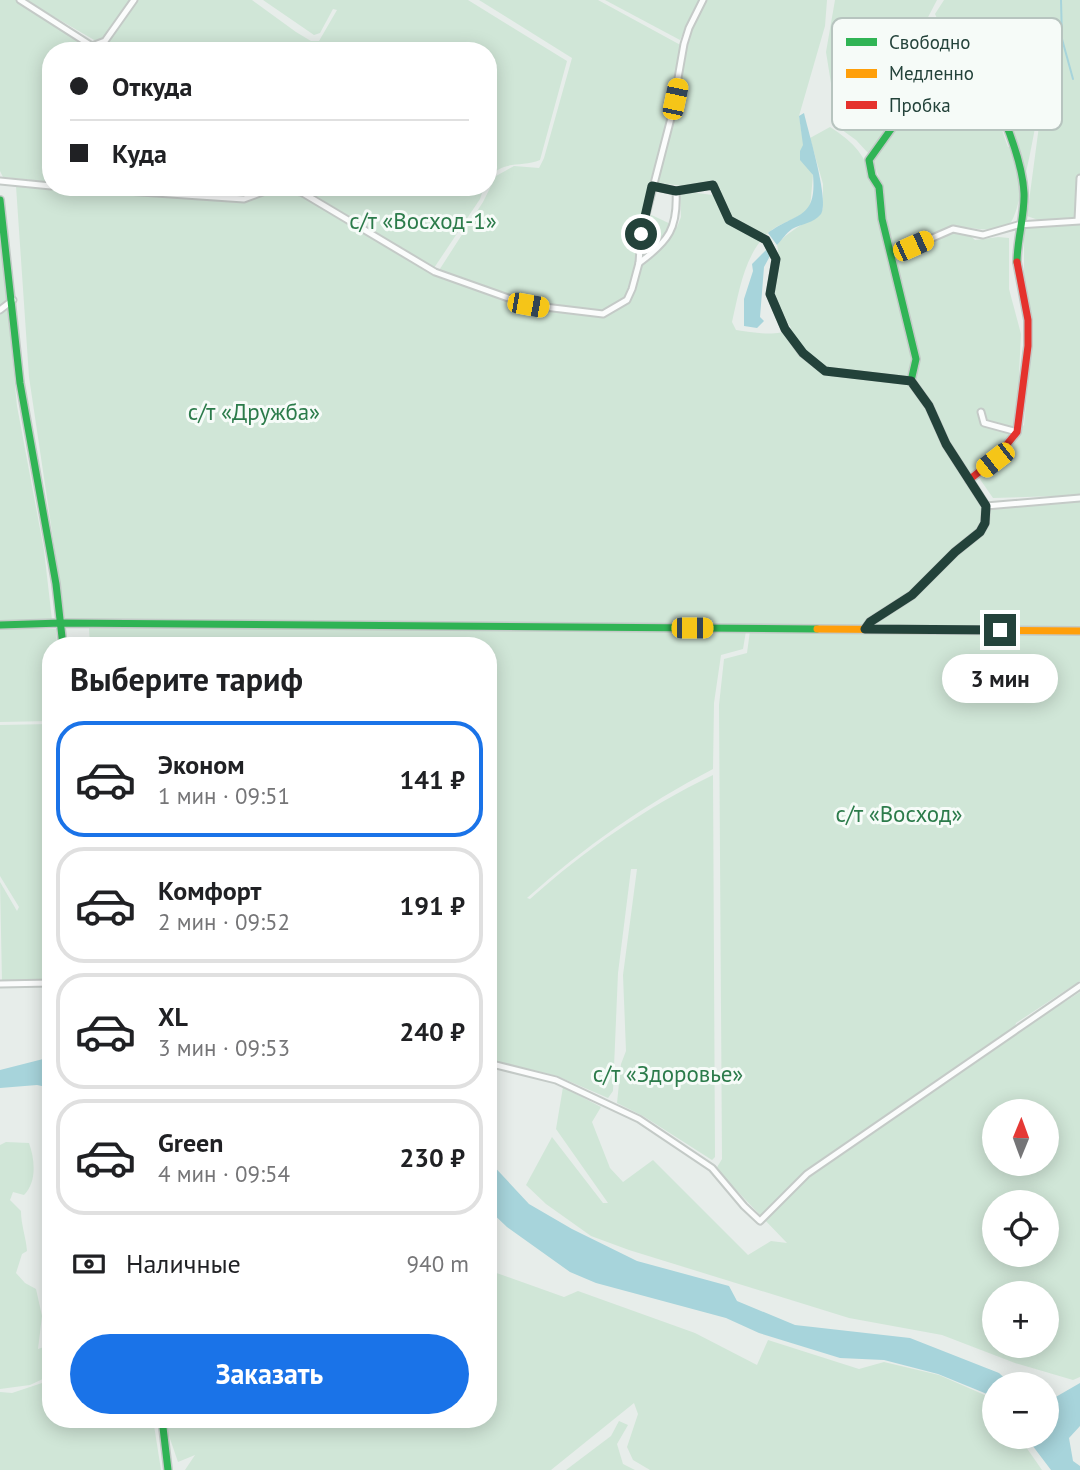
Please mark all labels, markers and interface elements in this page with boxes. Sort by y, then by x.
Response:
legend [832,18,1062,130]
text: Свободно [889,30,971,54]
text: Медленно [889,61,974,85]
text: Откуда [112,70,192,103]
car [661,76,690,122]
text: Пробка [889,93,951,117]
text: Куда [112,137,167,170]
park label: с/т «Восход-1» [349,206,497,235]
route start [625,218,657,250]
car [890,228,937,264]
car [506,291,551,319]
park label: с/т «Дружба» [188,397,320,426]
car [972,439,1019,481]
route end [984,614,1016,646]
car [672,618,714,639]
callout: 3 мин [942,654,1058,704]
text: Выберите тариф [70,658,303,700]
text: 3 мин [970,664,1030,693]
icon: car [74,748,137,811]
text: Эконом [158,748,245,781]
text: 141 ₽ [399,763,465,796]
text: 1 мин · 09:51 [158,781,290,810]
park label: с/т «Восход» [836,799,962,828]
icon: car [74,874,137,937]
text: Комфорт [158,874,261,907]
text: 191 ₽ [399,889,465,922]
text: 2 мин · 09:52 [158,907,290,936]
icon: car [74,1000,137,1063]
text: XL [158,1000,188,1033]
text: 240 ₽ [399,1015,465,1048]
text: 3 мин · 09:53 [158,1033,290,1062]
park label: с/т «Здоровье» [593,1059,743,1088]
north arrow [982,1099,1059,1176]
map controls [982,1099,1059,1449]
icon: car [74,1126,137,1189]
text: Green [158,1126,223,1159]
text: 230 ₽ [399,1141,465,1174]
text: 4 мин · 09:54 [158,1159,290,1188]
button: locate [982,1190,1059,1267]
icon: cash [70,1245,108,1283]
text: Наличные [126,1247,241,1280]
text: 940 m [407,1249,469,1278]
button: + [982,1281,1059,1358]
button: Заказать [70,1334,469,1414]
button: − [982,1372,1059,1449]

